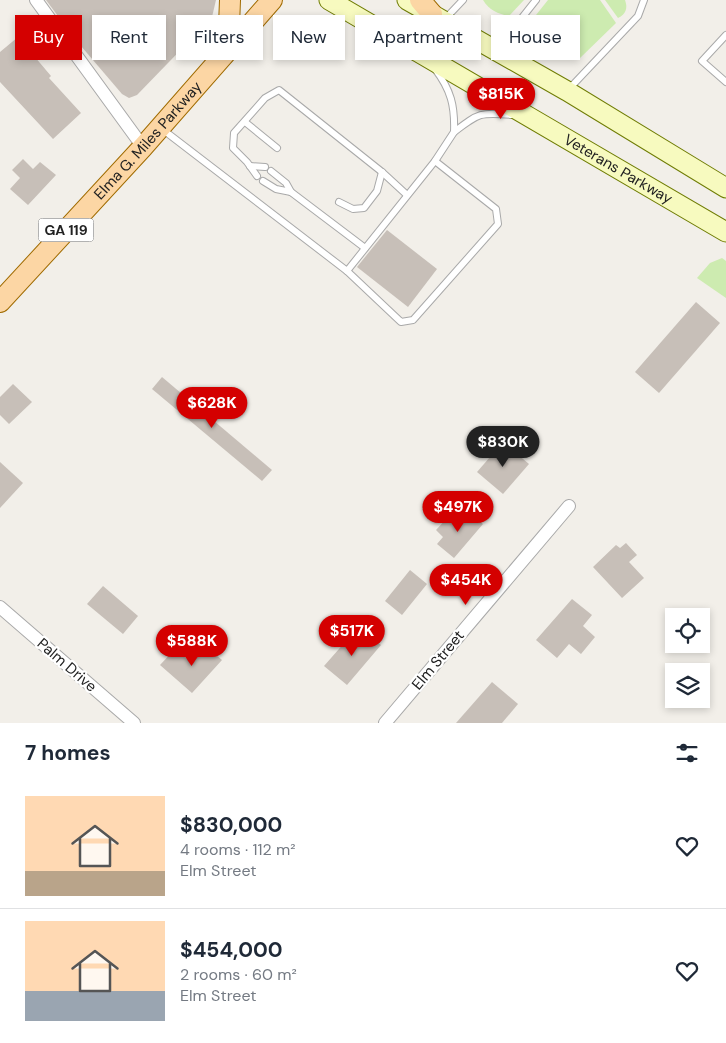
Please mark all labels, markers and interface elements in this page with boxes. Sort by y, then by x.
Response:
chip: Buy [15,15,82,60]
chip: Rent [92,15,166,60]
chip: Filters [176,15,263,60]
chip: New [273,15,345,60]
chip: Apartment [355,15,481,60]
chip: House [491,15,580,60]
street label: Elma G. Miles Parkway [89,76,207,204]
pin: $815K [466,78,536,120]
text: $815K [478,83,524,104]
street label: Veterans Parkway [560,129,677,209]
road number: GA 119 [38,218,94,242]
pin: $628K [177,386,247,429]
text: $628K [187,392,237,413]
pin: $830K [468,426,538,468]
text: $830K [477,431,529,452]
pin: $497K [423,490,493,533]
text: $497K [433,496,483,517]
pin: $454K [431,564,501,606]
text: $454K [441,569,491,590]
map controls [665,608,710,708]
button: locate [665,608,710,653]
pin: $517K [317,614,387,657]
text: $517K [330,620,374,641]
pin: $588K [157,624,227,667]
street label: Elm Street [407,626,469,694]
text: $588K [167,630,217,651]
street label: Palm Drive [33,634,101,696]
button: layers [665,663,710,708]
text: 7 homes [25,739,111,767]
icon: filters [673,739,701,767]
text: $830,000 [180,811,282,839]
icon: home [65,816,125,876]
icon: heart [673,832,701,860]
text: 4 rooms · 112 m² [180,839,296,860]
text: Elm Street [180,860,256,881]
text: $454,000 [180,936,283,964]
icon: home [65,941,125,1001]
icon: heart [673,957,701,985]
text: 2 rooms · 60 m² [180,964,297,985]
text: Elm Street [180,985,256,1006]

